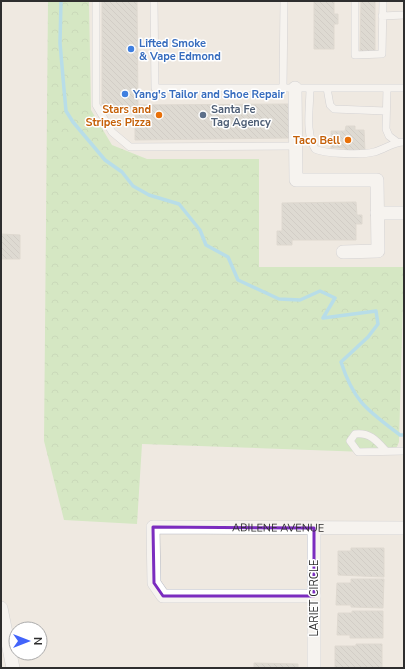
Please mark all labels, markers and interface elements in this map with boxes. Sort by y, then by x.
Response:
place label: Lifted Smoke & Vape Edmond [139,36,221,64]
marker: Lifted Smoke & Vape Edmond [126,44,136,54]
place label: Yang's Tailor and Shoe Repair [132,87,285,102]
marker: Yang's Tailor and Shoe Repair [120,89,130,99]
place label: Stars and Stripes Pizza [86,102,151,130]
place label: Santa Fe Tag Agency [211,102,271,130]
marker: Stars and Stripes Pizza [154,110,164,120]
marker: Santa Fe Tag Agency [198,110,208,120]
place label: Taco Bell [293,133,340,148]
marker: Taco Bell [343,135,353,145]
street label: ABILENE AVENUE [232,520,324,536]
street label: LARIET CIRCLE [307,560,322,636]
north arrow [8,621,48,661]
text: N [30,637,45,645]

